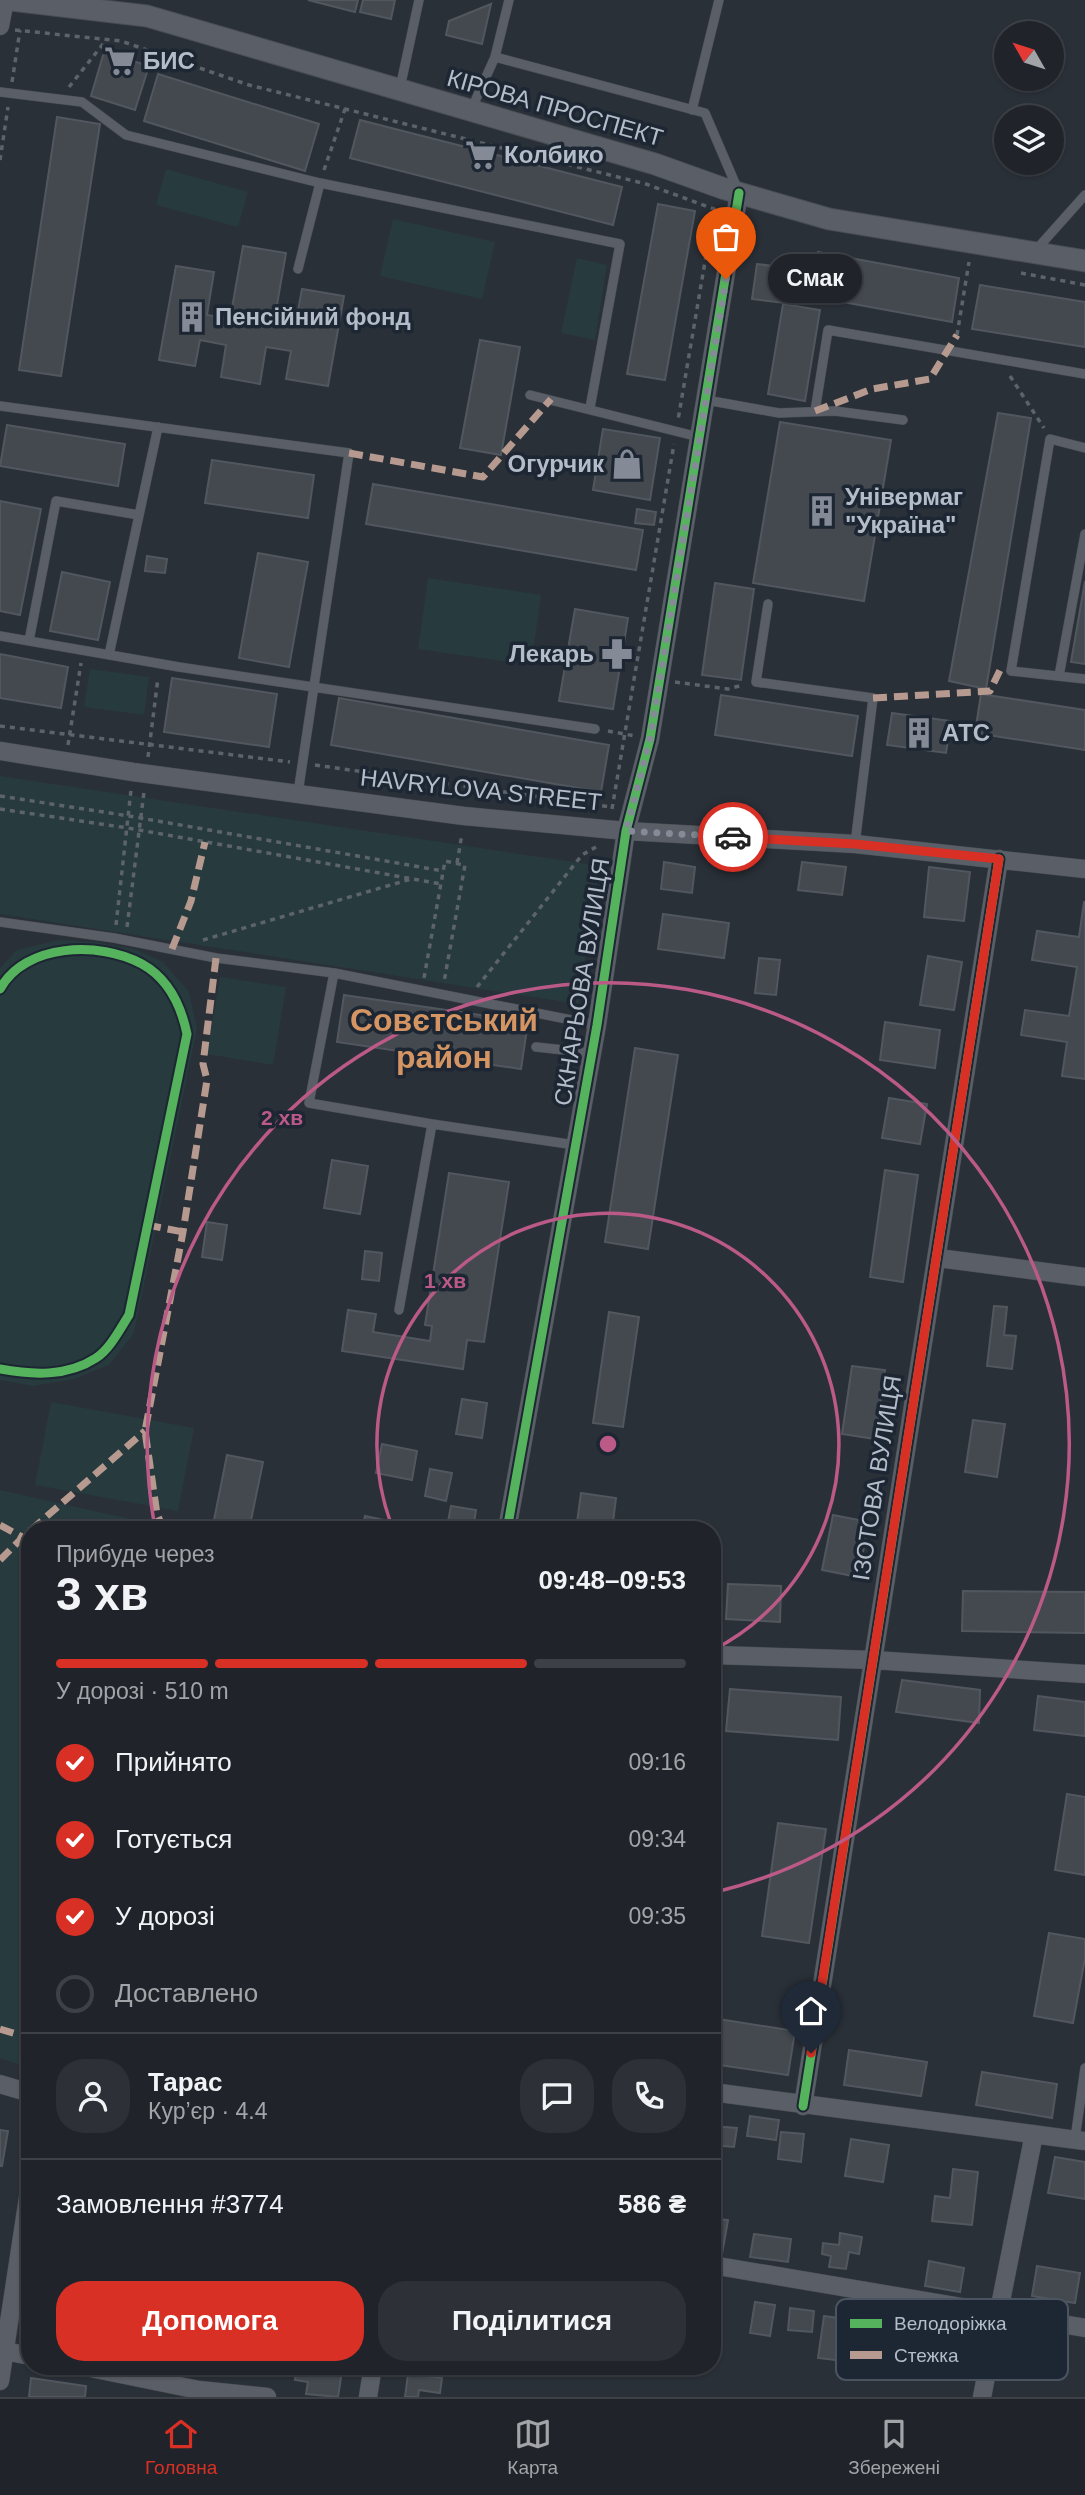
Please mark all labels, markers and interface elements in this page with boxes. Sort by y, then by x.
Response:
north arrow [994,21,1064,91]
map controls [994,21,1064,175]
supermarket icon: БИС [103,44,137,78]
place label: БИС [143,47,195,74]
street label: КІРОВА ПРОСПЕКТ [444,64,667,151]
button: layers [994,105,1064,175]
supermarket icon: Колбико [464,138,498,172]
place label: Колбико [504,141,604,168]
pin [696,207,756,279]
icon: bag [707,218,745,256]
callout: Смак [768,254,862,304]
text: Смак [786,265,844,291]
building icon: Пенсійний фонд [175,300,209,334]
place label: Пенсійний фонд [215,303,411,330]
shop icon: Огурчик [610,447,644,481]
place label: Огурчик [508,450,605,477]
place label: Універмаг "Україна" [845,483,963,538]
building icon: Універмаг "Україна" [805,494,839,528]
pharmacy icon: Лекарь [600,637,634,671]
place label: Лекарь [509,640,594,667]
building icon: АТС [902,716,936,750]
place label: АТС [942,719,990,746]
street label: HAVRYLOVA STREET [359,763,604,816]
courier [698,802,768,872]
icon: car [714,818,752,856]
street label: СКНАРЬОВА ВУЛИЦЯ [549,856,614,1108]
district label: Совєтський район [350,1002,538,1075]
text: 2 хв [261,1106,303,1129]
text: 1 хв [424,1269,466,1292]
street label: ІЗОТОВА ВУЛИЦЯ [847,1373,906,1582]
centre of rings [596,1432,620,1456]
text: Прибуде через [56,1541,215,1567]
text: 09:48–09:53 [539,1565,686,1595]
text: 3 хв [56,1568,148,1620]
text: У дорозі · 510 m [56,1678,229,1704]
icon: check [56,1744,94,1782]
text: Прийнято [115,1747,232,1777]
text: 09:16 [628,1749,686,1775]
icon: check [56,1821,94,1859]
text: Готується [115,1824,232,1854]
text: 09:34 [628,1826,686,1852]
icon: check [56,1898,94,1936]
text: У дорозі [115,1901,215,1931]
text: 09:35 [628,1903,686,1929]
text: Доставлено [115,1978,258,2008]
pin [781,1981,841,2053]
icon: home [792,1992,830,2030]
button: person [56,2059,130,2133]
button: chat [520,2059,594,2133]
button: phone [612,2059,686,2133]
text: Тарас [148,2067,223,2097]
text: Кур’єр · 4.4 [148,2098,267,2124]
text: Замовлення #3774 [56,2189,284,2219]
text: 586 ₴ [618,2189,686,2219]
button: Допомога [56,2281,364,2361]
button: Поділитися [378,2281,686,2361]
legend [836,2299,1068,2380]
text: Велодоріжка [894,2313,1007,2334]
text: Стежка [894,2345,959,2366]
tab: Головна [145,2415,217,2479]
tab: Карта [507,2415,558,2479]
tab: Збережені [848,2415,940,2479]

